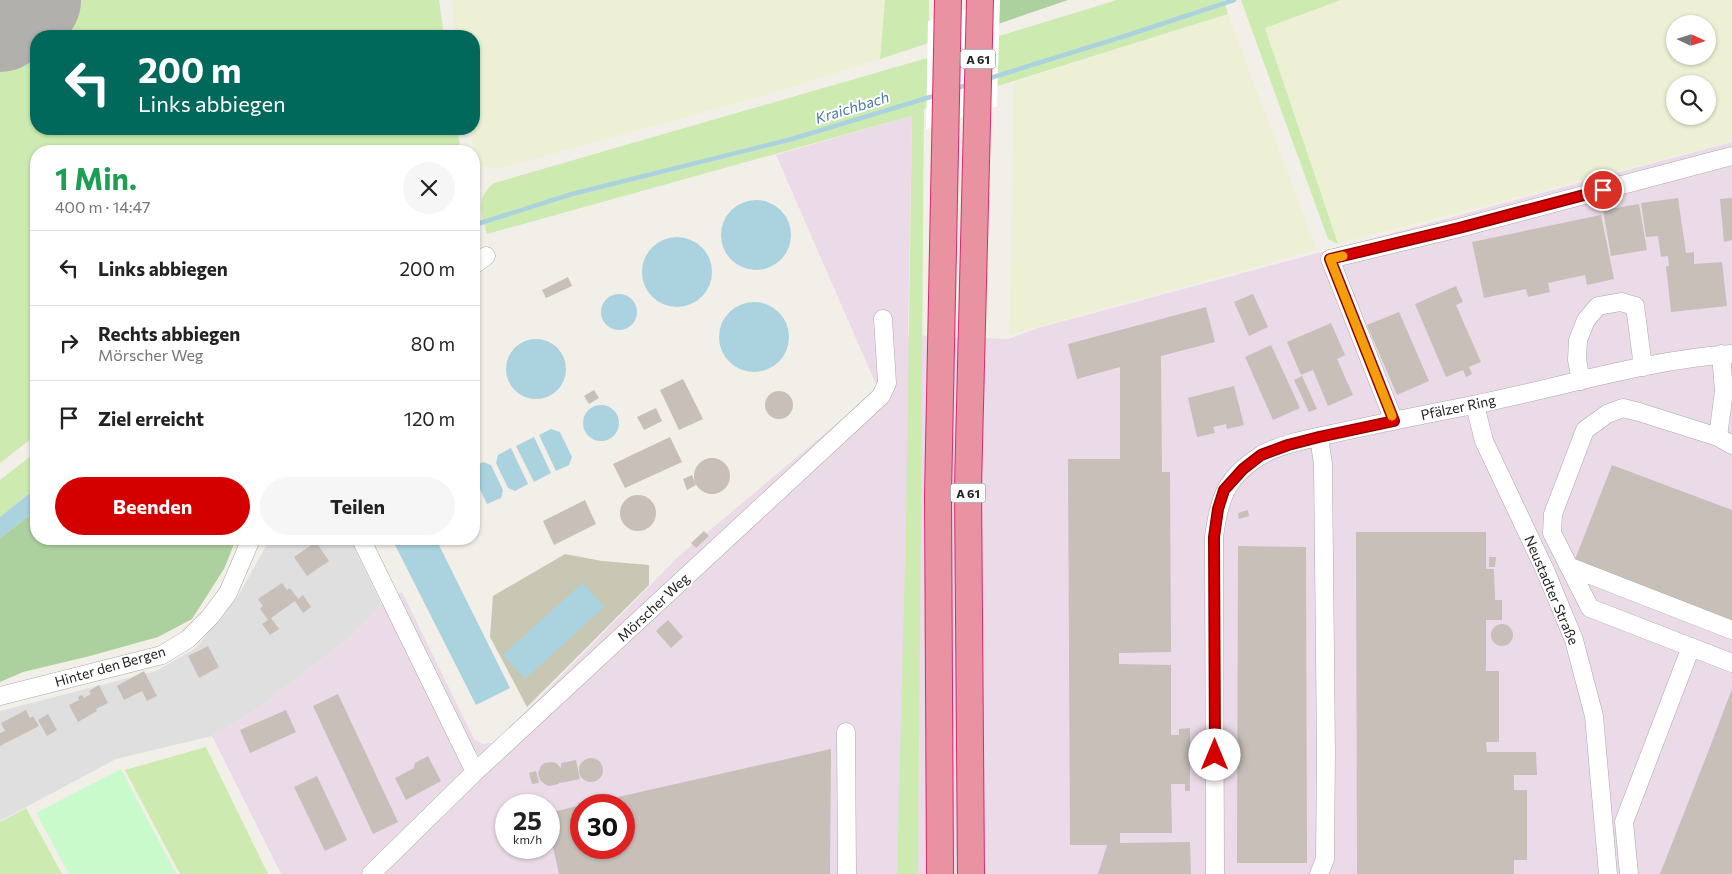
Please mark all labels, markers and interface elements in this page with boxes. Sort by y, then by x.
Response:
north arrow [1666,15,1716,65]
map controls [1666,15,1716,125]
text: 200 m [138,47,241,90]
icon: left [55,50,120,115]
road number: A 61 [960,50,996,68]
button: search [1666,75,1716,125]
water label: Kraichbach [813,87,891,127]
text: Links abbiegen [138,90,286,117]
text: 1 Min. [55,159,137,196]
button: close [403,162,455,214]
pin [1582,169,1624,211]
icon: arrive [1589,176,1617,204]
text: 400 m · 14:47 [55,197,150,216]
icon: left [55,254,83,282]
text: Links abbiegen [98,257,228,280]
text: 200 m [400,257,455,280]
text: Rechts abbiegen [98,322,240,345]
icon: right [55,329,83,357]
text: 80 m [411,332,455,355]
text: Mörscher Weg [98,345,204,364]
street label: Pfälzer Ring [1419,391,1497,423]
icon: arrive [55,404,83,432]
text: Ziel erreicht [98,407,204,430]
text: 120 m [404,407,455,430]
button: Beenden [55,477,250,535]
button: Teilen [260,477,455,535]
road number: A 61 [950,483,986,502]
street label: Neustadter Straße [1521,533,1583,647]
street label: Mörscher Weg [613,569,693,645]
street label: Hinter den Bergen [53,642,167,690]
position arrow [1188,728,1240,780]
speed limit sign: 30 [570,794,635,859]
text: 25 [513,805,542,835]
text: km/h [513,832,542,846]

